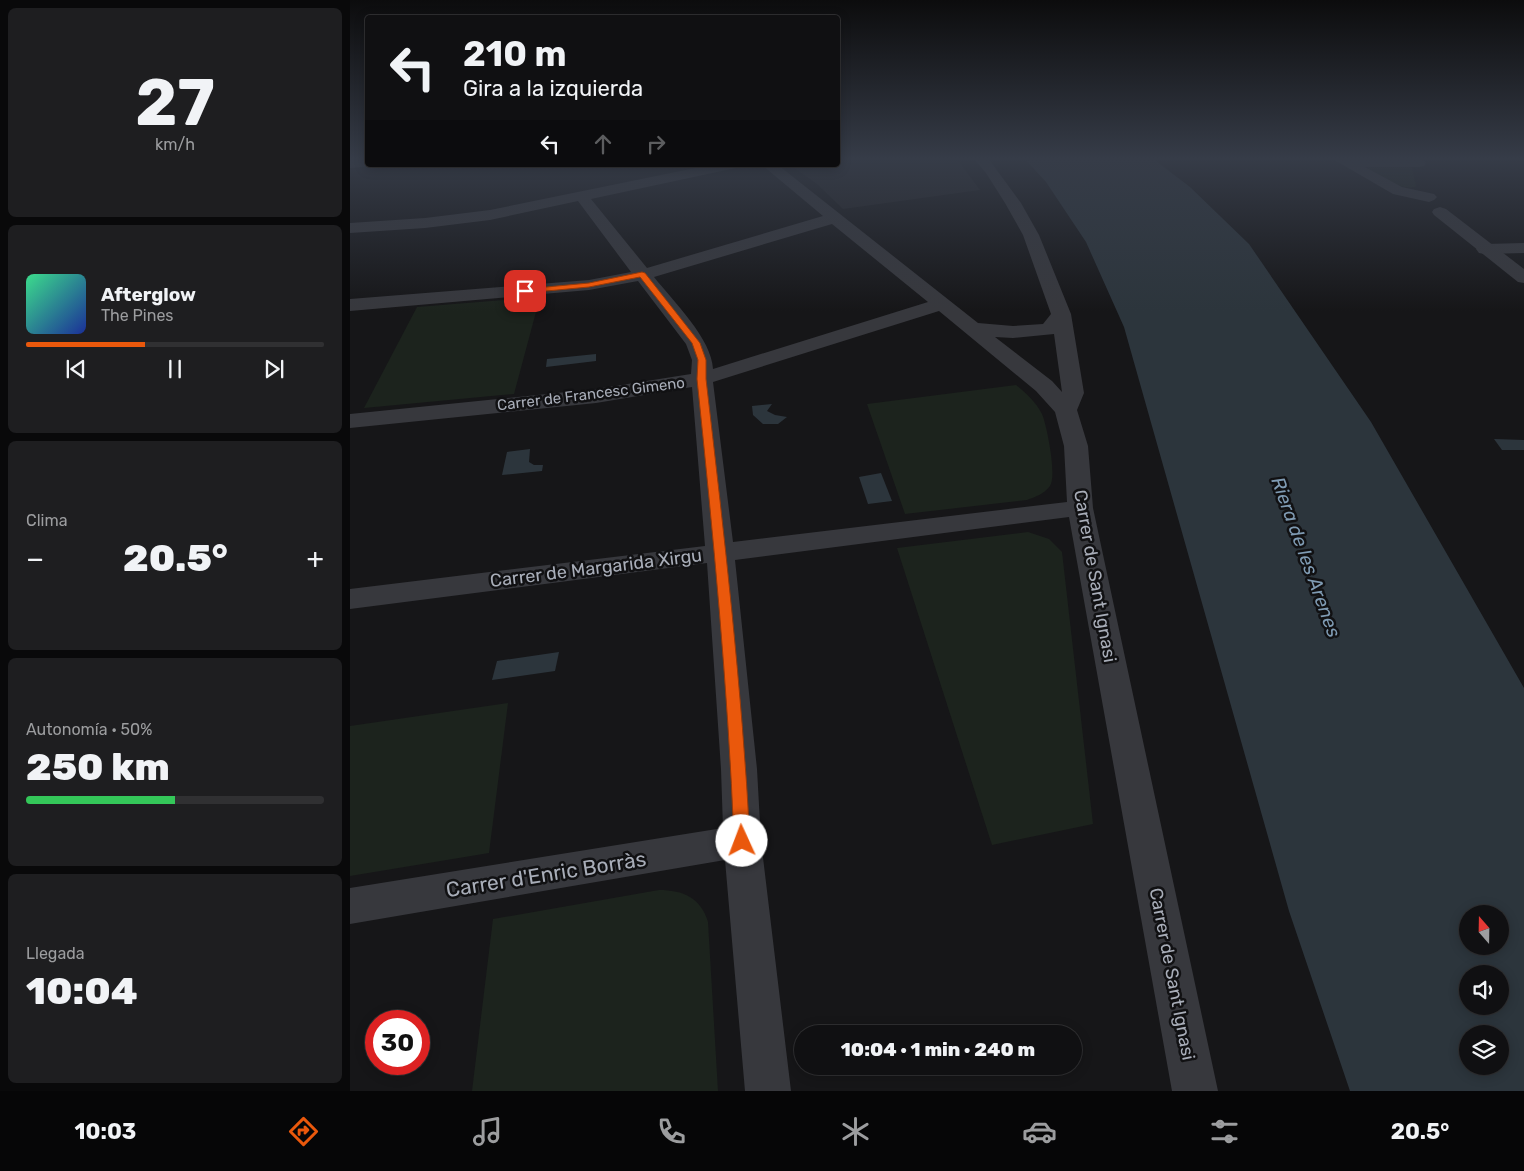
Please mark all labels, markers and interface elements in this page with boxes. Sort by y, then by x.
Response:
text: 210 m [463,33,566,75]
icon: left [380,35,445,100]
text: 27 [135,64,215,141]
text: Gira a la izquierda [463,75,643,102]
icon: left [536,130,564,158]
icon: ahead [589,130,617,158]
icon: right [642,130,670,158]
text: km/h [155,135,195,154]
pin [504,270,546,312]
icon: arrive [511,277,539,305]
text: Afterglow [101,283,196,306]
text: The Pines [101,306,174,325]
icon: previous [62,355,90,383]
icon: pause [161,355,189,383]
icon: next [260,355,288,383]
street label: Carrer de Francesc Gimeno [496,374,686,414]
water label: Riera de les Arenes [1266,474,1346,641]
street label: Carrer de Sant Ignasi [1069,488,1121,664]
text: Clima [26,511,67,530]
text: 20.5° [123,535,228,581]
text: − [26,542,44,575]
text: + [307,542,324,575]
street label: Carrer de Margarida Xirgu [489,544,703,592]
text: Autonomía · 50% [26,720,152,739]
text: 250 km [26,744,170,790]
position arrow [715,814,767,866]
street label: Carrer d'Enric Borràs [444,846,648,902]
street label: Carrer de Sant Ignasi [1145,886,1199,1062]
north arrow [1459,905,1509,955]
map controls [1459,905,1509,1075]
text: Llegada [26,944,85,963]
button: sound [1459,965,1509,1015]
text: 10:04 [26,968,138,1014]
speed limit sign: 30 [365,1010,430,1075]
button: layers [1459,1025,1509,1075]
text: 10:04 · 1 min · 240 m [841,1038,1035,1061]
icon: directions [286,1114,321,1149]
icon: music [470,1114,505,1149]
icon: phone [654,1114,689,1149]
icon: climate [838,1114,873,1149]
icon: car [1022,1114,1057,1149]
icon: filters [1207,1114,1242,1149]
text: 10:03 [75,1118,136,1145]
text: 20.5° [1391,1118,1449,1145]

